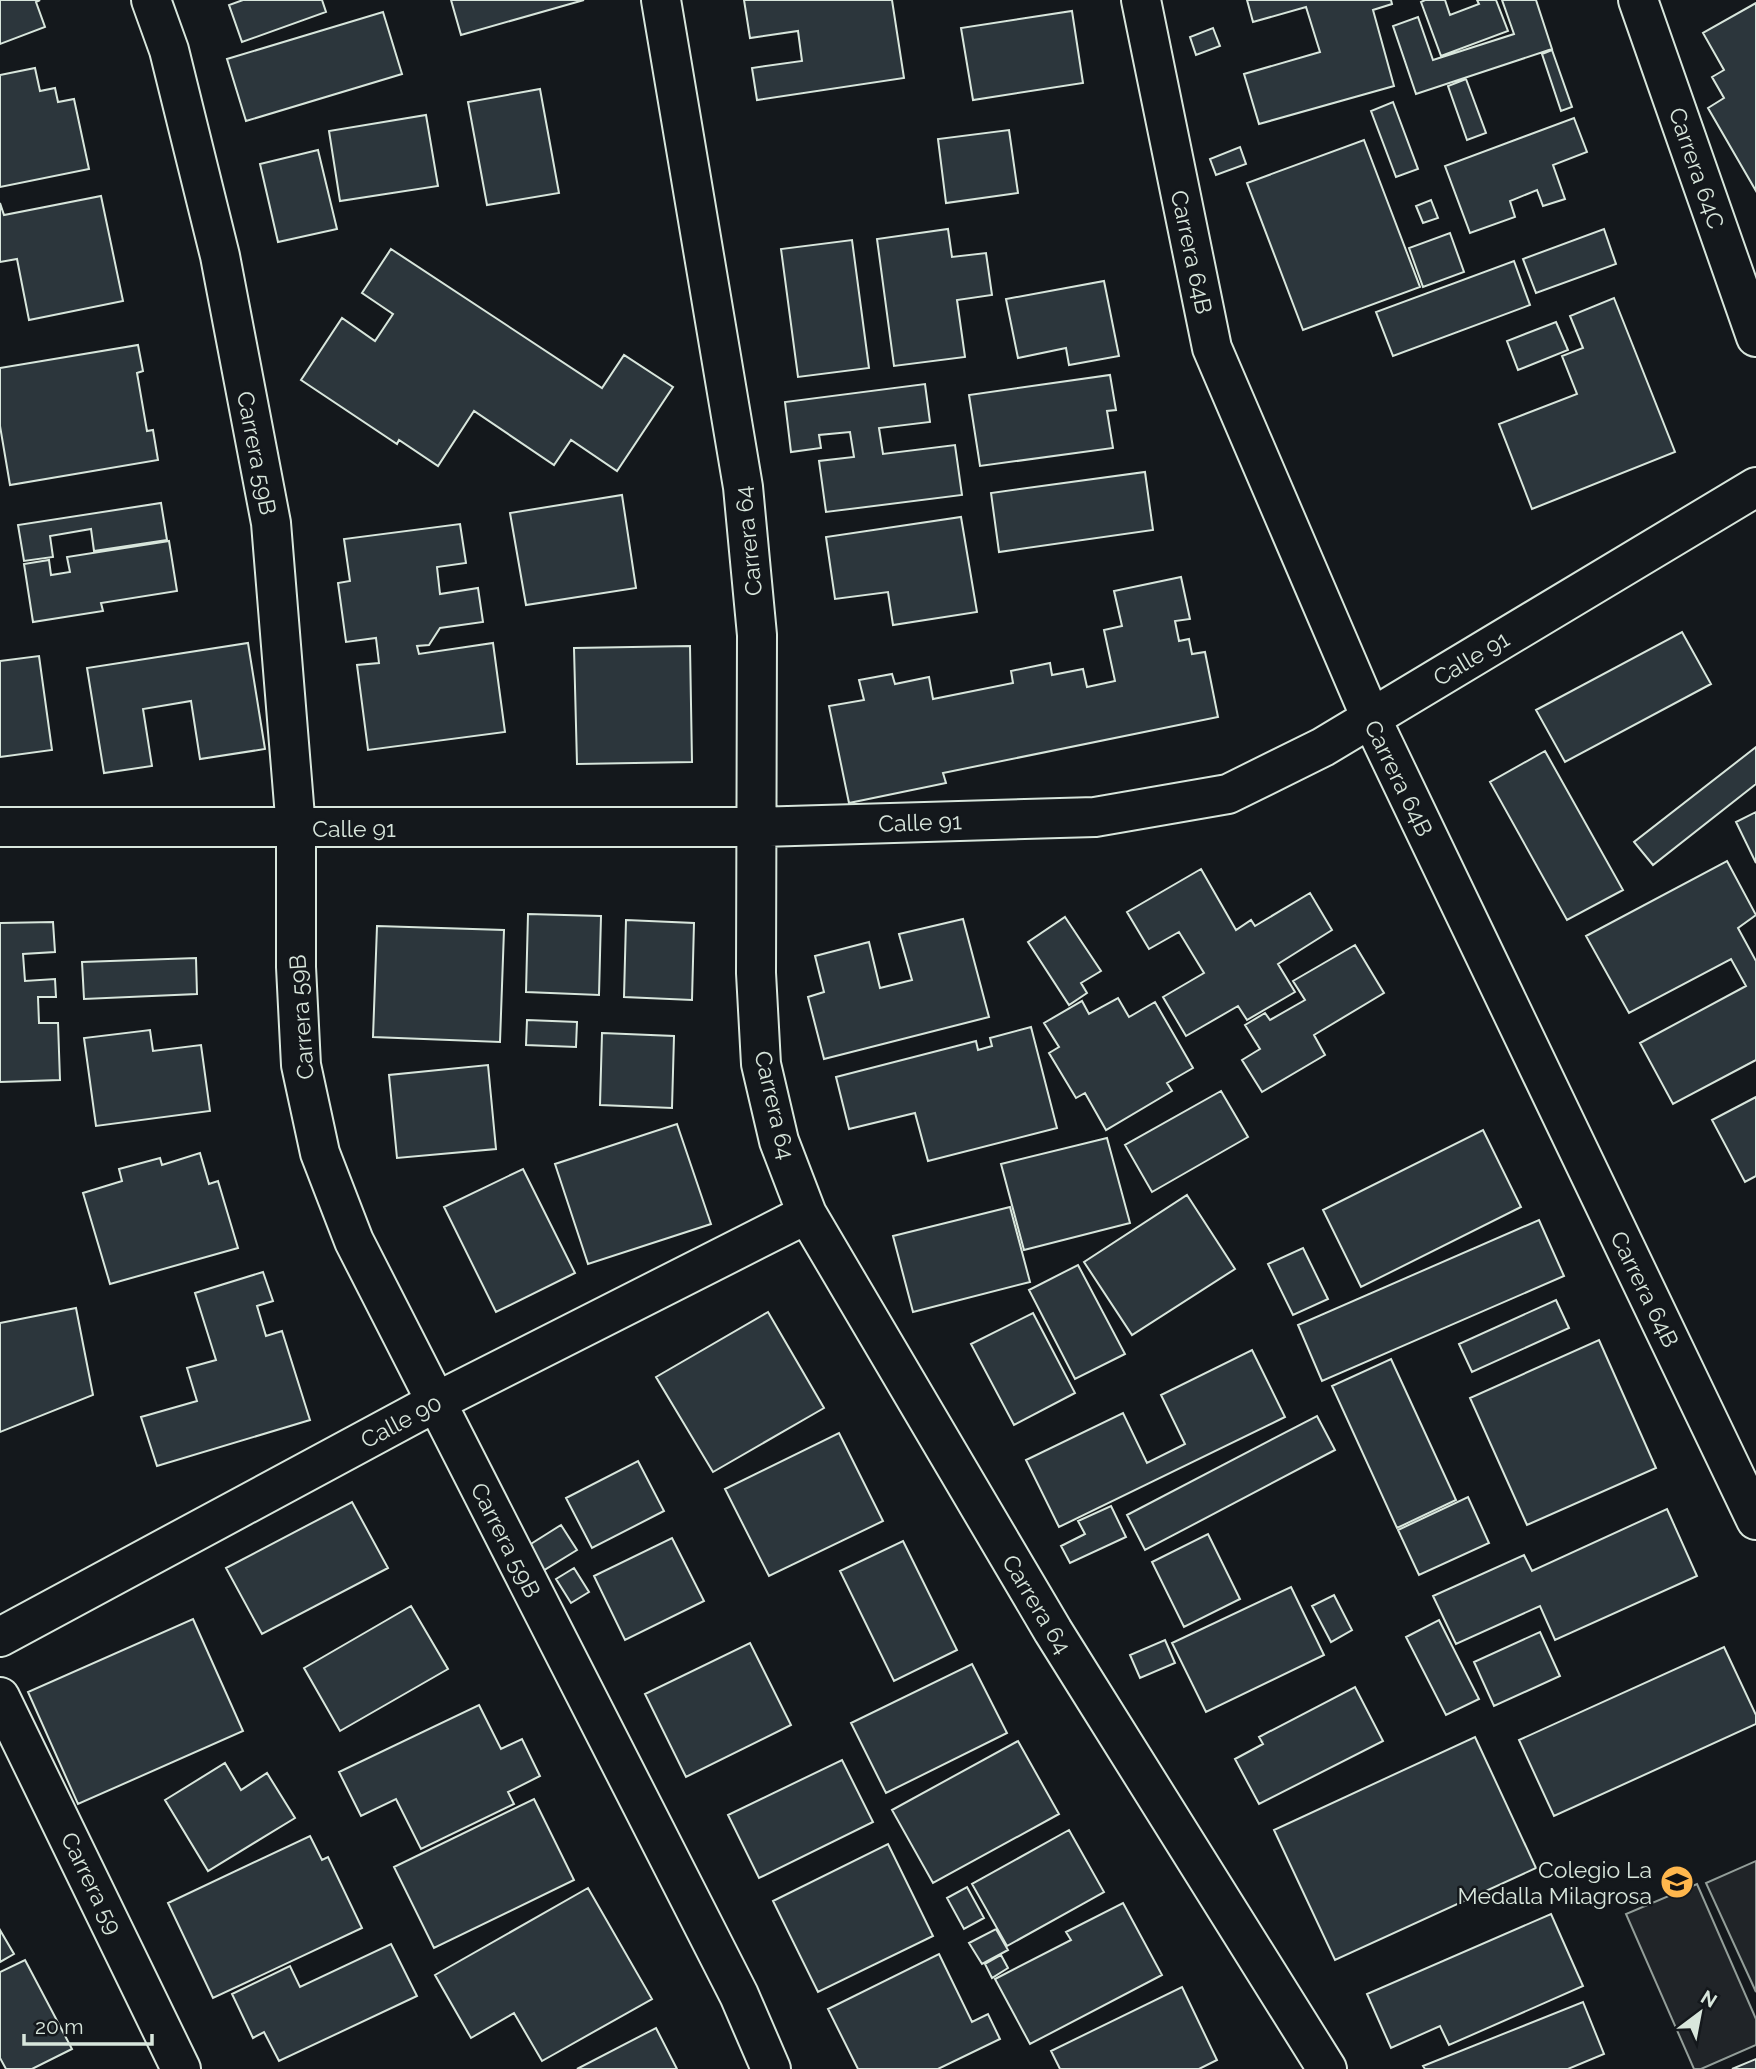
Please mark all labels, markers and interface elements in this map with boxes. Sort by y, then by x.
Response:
street label: Carrera 64C [1664,104,1730,232]
street label: Carrera 64B [1166,188,1218,316]
street label: Carrera 59B [232,389,282,517]
street label: Carrera 64 [729,485,767,597]
street label: Calle 91 [1428,625,1514,691]
street label: Carrera 64B [1359,716,1439,840]
street label: Calle 91 [878,807,962,837]
street label: Calle 91 [312,815,396,842]
street label: Carrera 59B [283,954,319,1080]
street label: Carrera 64 [749,1048,801,1162]
street label: Carrera 64B [1605,1227,1685,1351]
street label: Calle 90 [356,1388,446,1454]
street label: Carrera 59B [466,1478,546,1602]
street label: Carrera 64 [997,1550,1077,1658]
street label: Carrera 59 [56,1828,128,1938]
place label: Colegio La Medalla Milagrosa [1458,1856,1652,1909]
school or university icon: Colegio La Medalla Milagrosa [1658,1863,1696,1901]
north arrow [1665,1978,1735,2048]
text: N [1697,1985,1721,2012]
scale bar [24,2002,152,2046]
text: 20 m [35,2014,83,2039]

